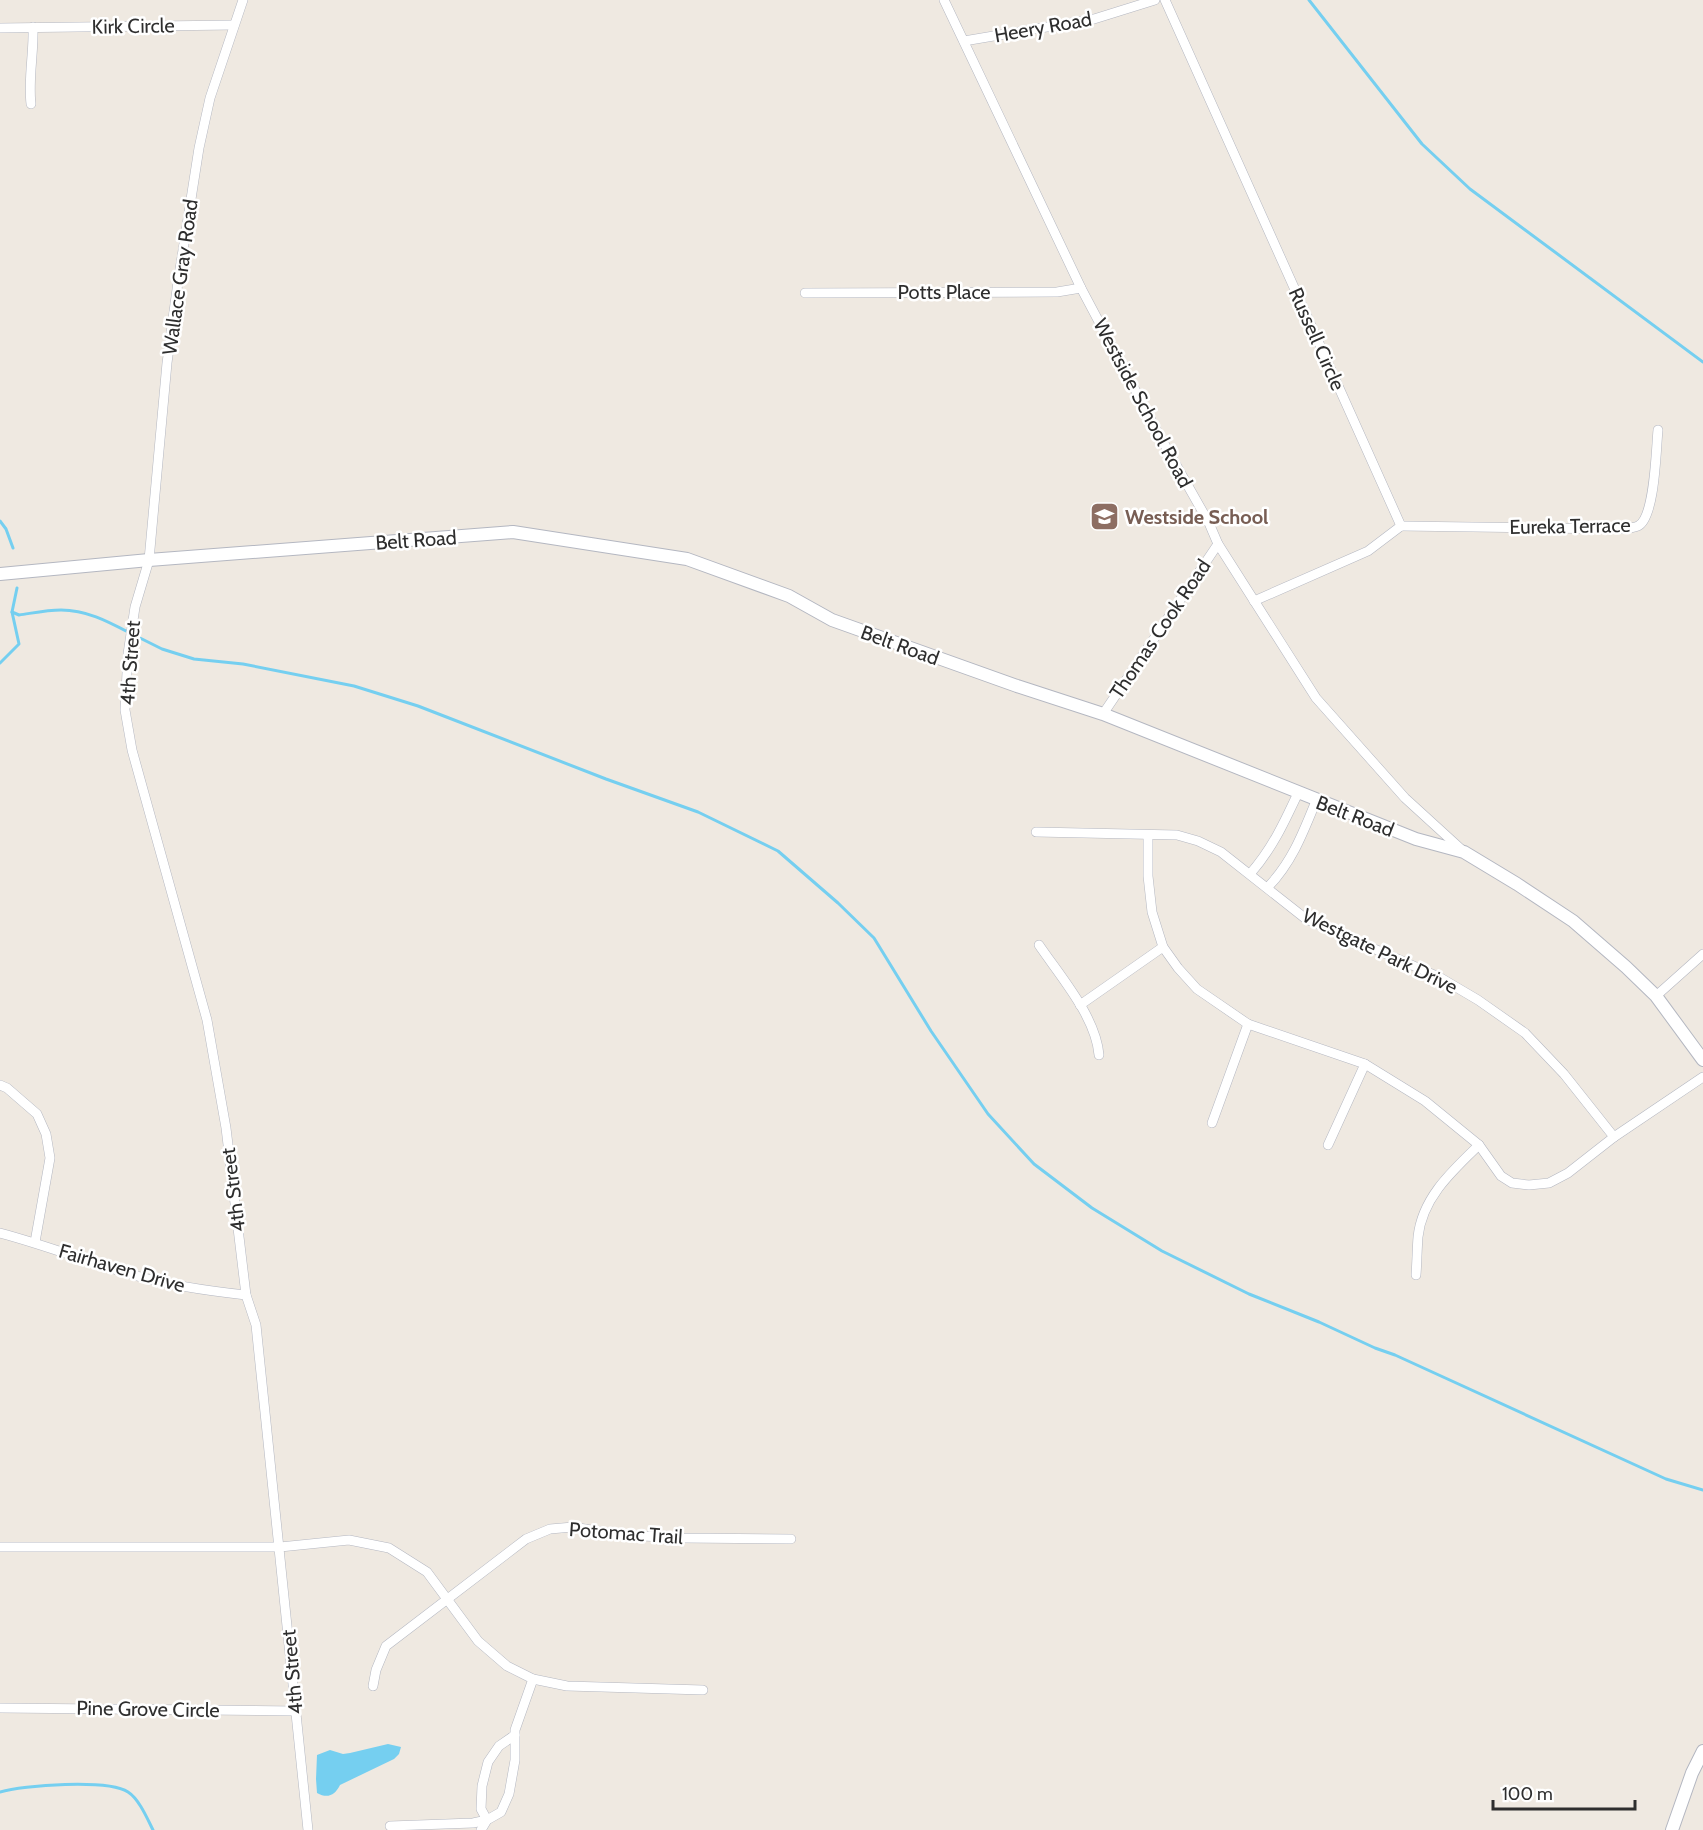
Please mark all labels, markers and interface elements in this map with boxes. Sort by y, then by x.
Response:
street label: Heery Road [992,7,1094,47]
street label: Kirk Circle [91,13,175,39]
street label: Wallace Gray Road [157,198,203,356]
street label: Potts Place [897,280,991,304]
street label: Russell Circle [1284,284,1350,394]
street label: Westside School Road [1088,314,1198,492]
school or university icon: Westside School [1088,501,1120,533]
place label: Westside School [1125,505,1268,529]
street label: Eureka Terrace [1509,513,1631,539]
street label: Belt Road [375,525,457,555]
street label: Thomas Cook Road [1104,555,1216,703]
street label: 4th Street [115,619,145,706]
street label: Belt Road [858,620,942,670]
street label: Belt Road [1313,790,1397,842]
street label: Westgate Park Drive [1299,903,1461,999]
street label: 4th Street [216,1146,250,1234]
street label: Fairhaven Drive [56,1239,188,1297]
street label: Potomac Trail [568,1517,684,1549]
street label: 4th Street [276,1628,308,1715]
street label: Pine Grove Circle [76,1696,220,1722]
scale bar [1493,1773,1636,1811]
text: 100 m [1502,1783,1553,1805]

